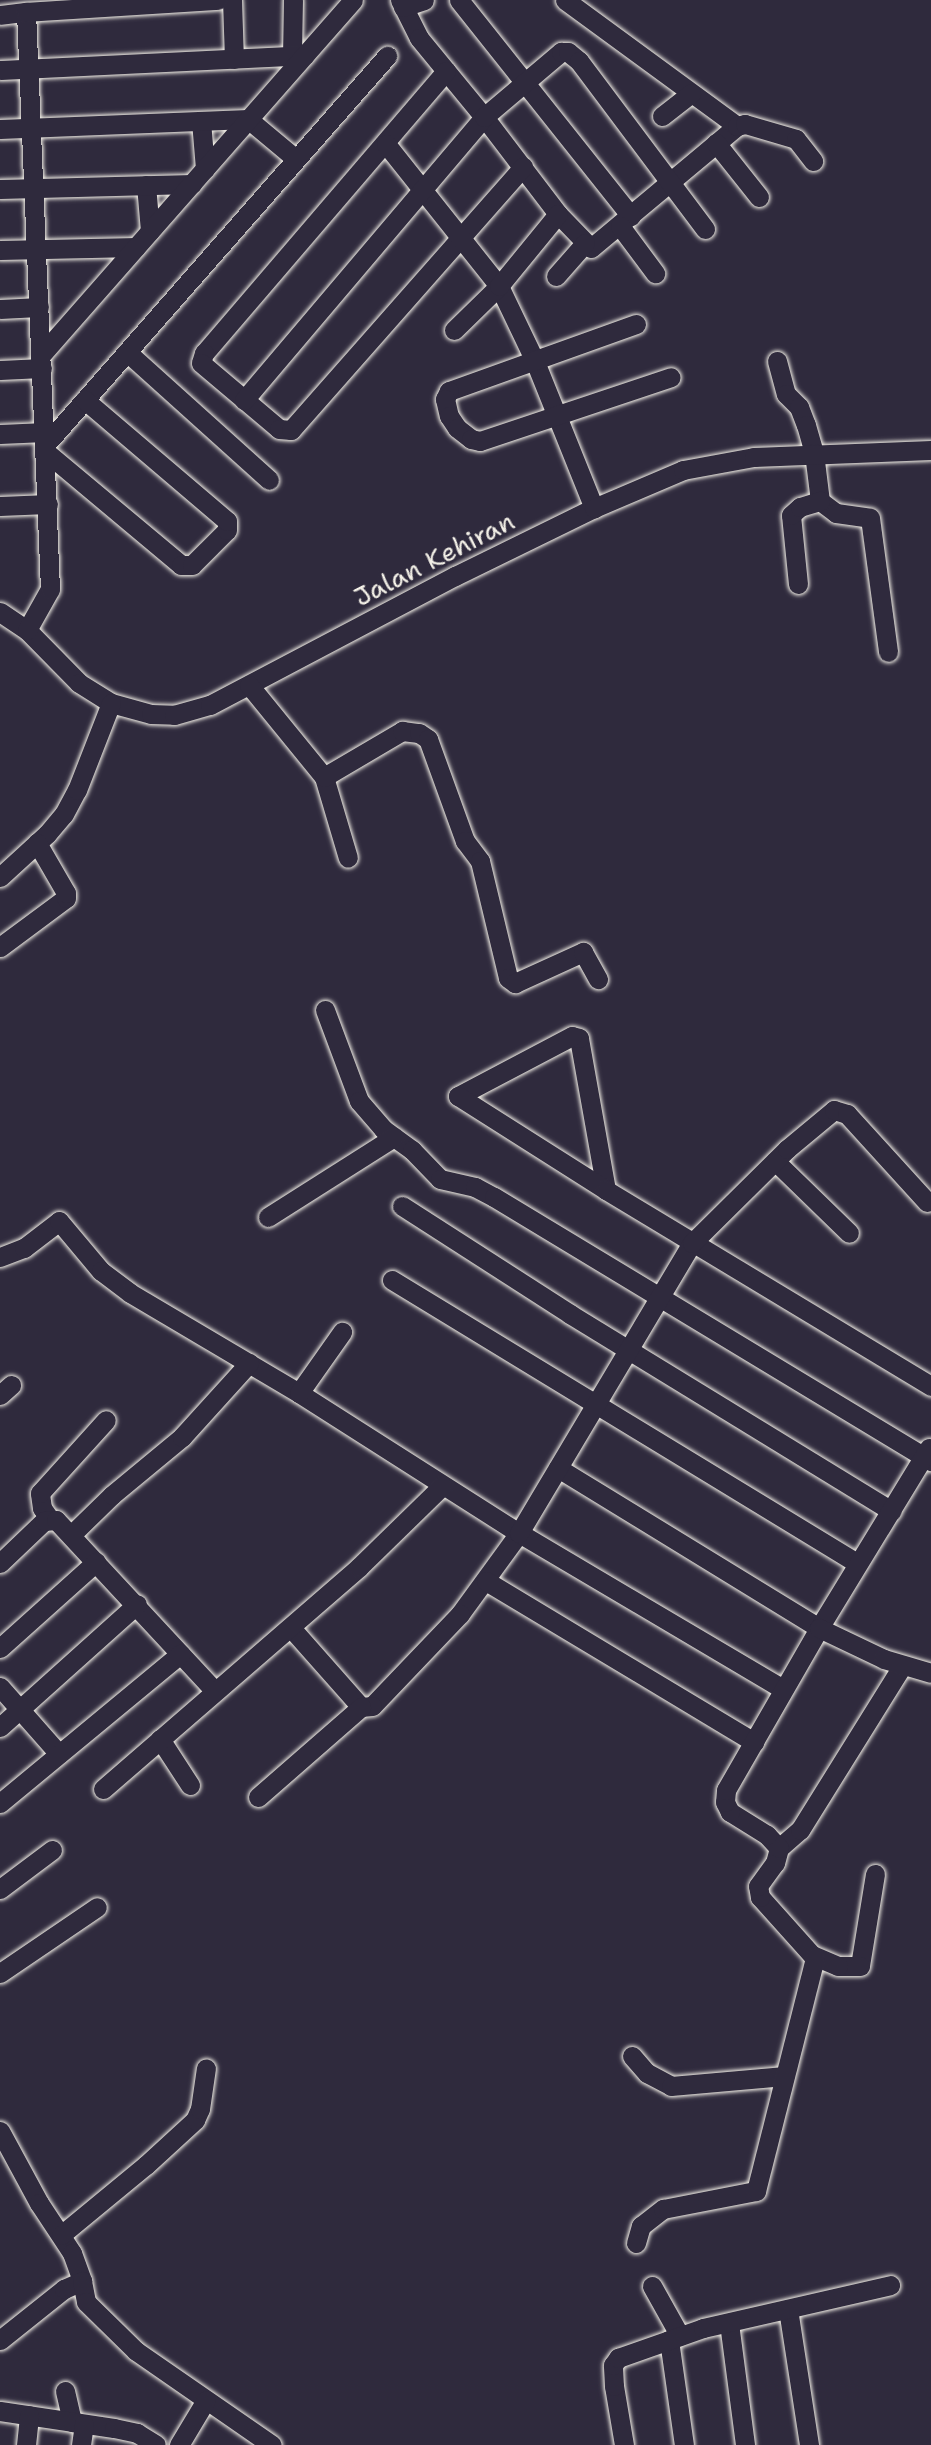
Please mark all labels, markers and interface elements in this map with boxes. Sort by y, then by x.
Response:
street label: Jalan Kehiran [349,505,519,613]

